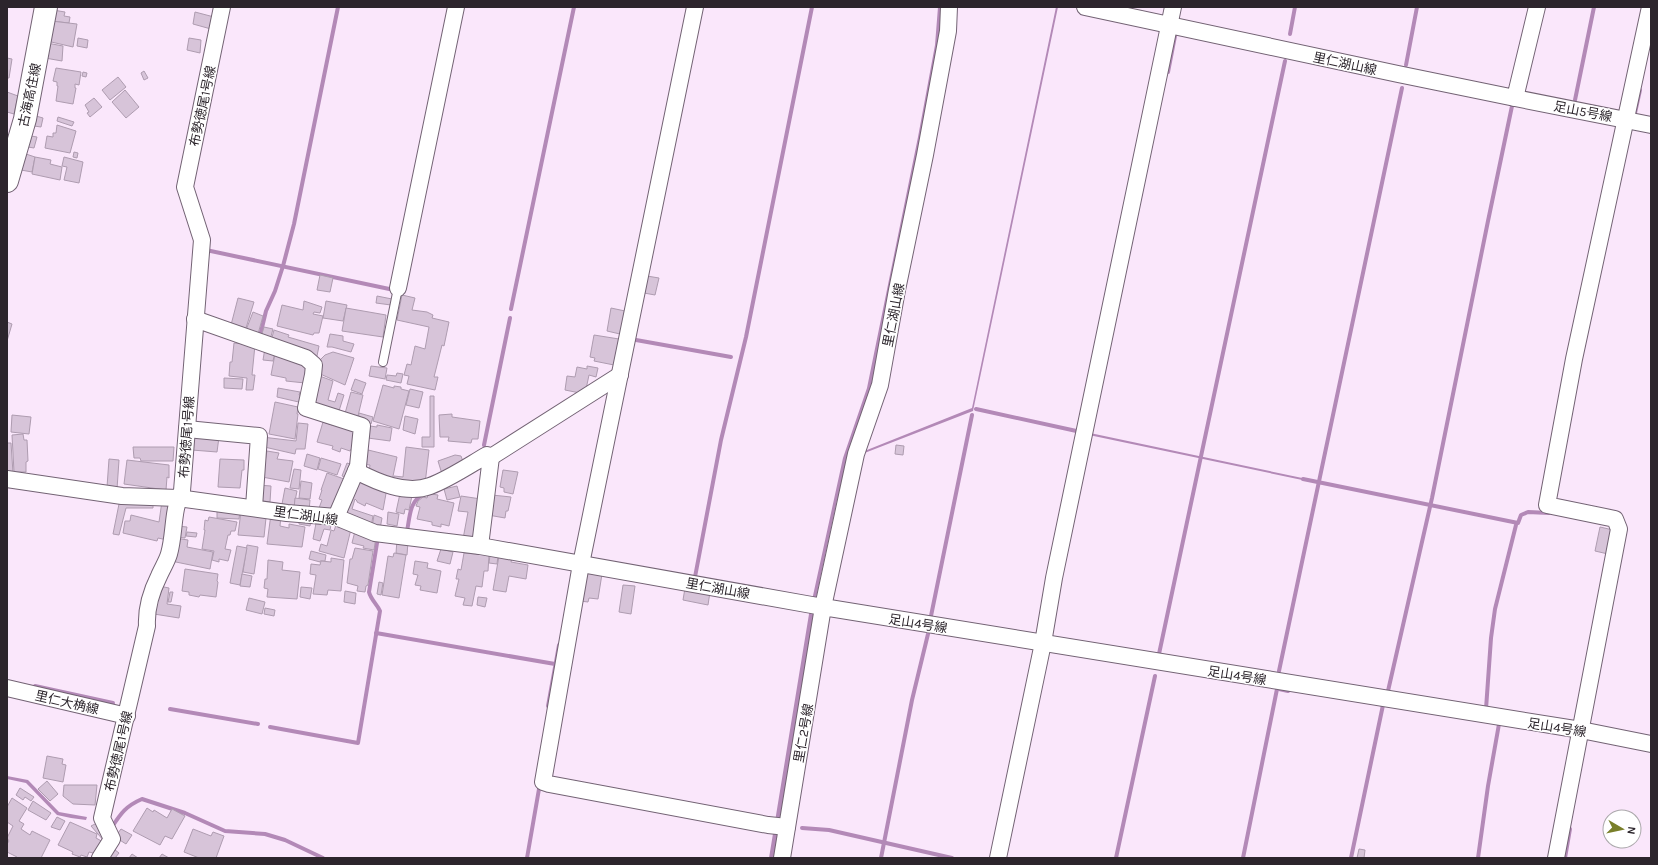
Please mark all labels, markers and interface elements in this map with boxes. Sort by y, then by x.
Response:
street label: 里仁湖山線 [1312,49,1378,78]
street label: 古海高住線 [15,62,44,128]
street label: 布勢徳尾1号線 [187,64,218,148]
street label: 足山5号線 [1552,98,1613,125]
street label: 里仁湖山線 [880,282,907,348]
street label: 布勢徳尾1号線 [176,395,197,479]
street label: 里仁湖山線 [273,504,339,527]
street label: 里仁湖山線 [685,575,751,602]
street label: 足山4号線 [887,611,948,636]
street label: 足山4号線 [1206,663,1267,688]
street label: 里仁大桷線 [34,688,100,717]
street label: 里仁2号線 [791,702,816,764]
street label: 布勢徳尾1号線 [102,709,135,793]
street label: 足山4号線 [1526,715,1587,740]
north arrow [1602,809,1642,849]
text: N [1624,826,1638,835]

